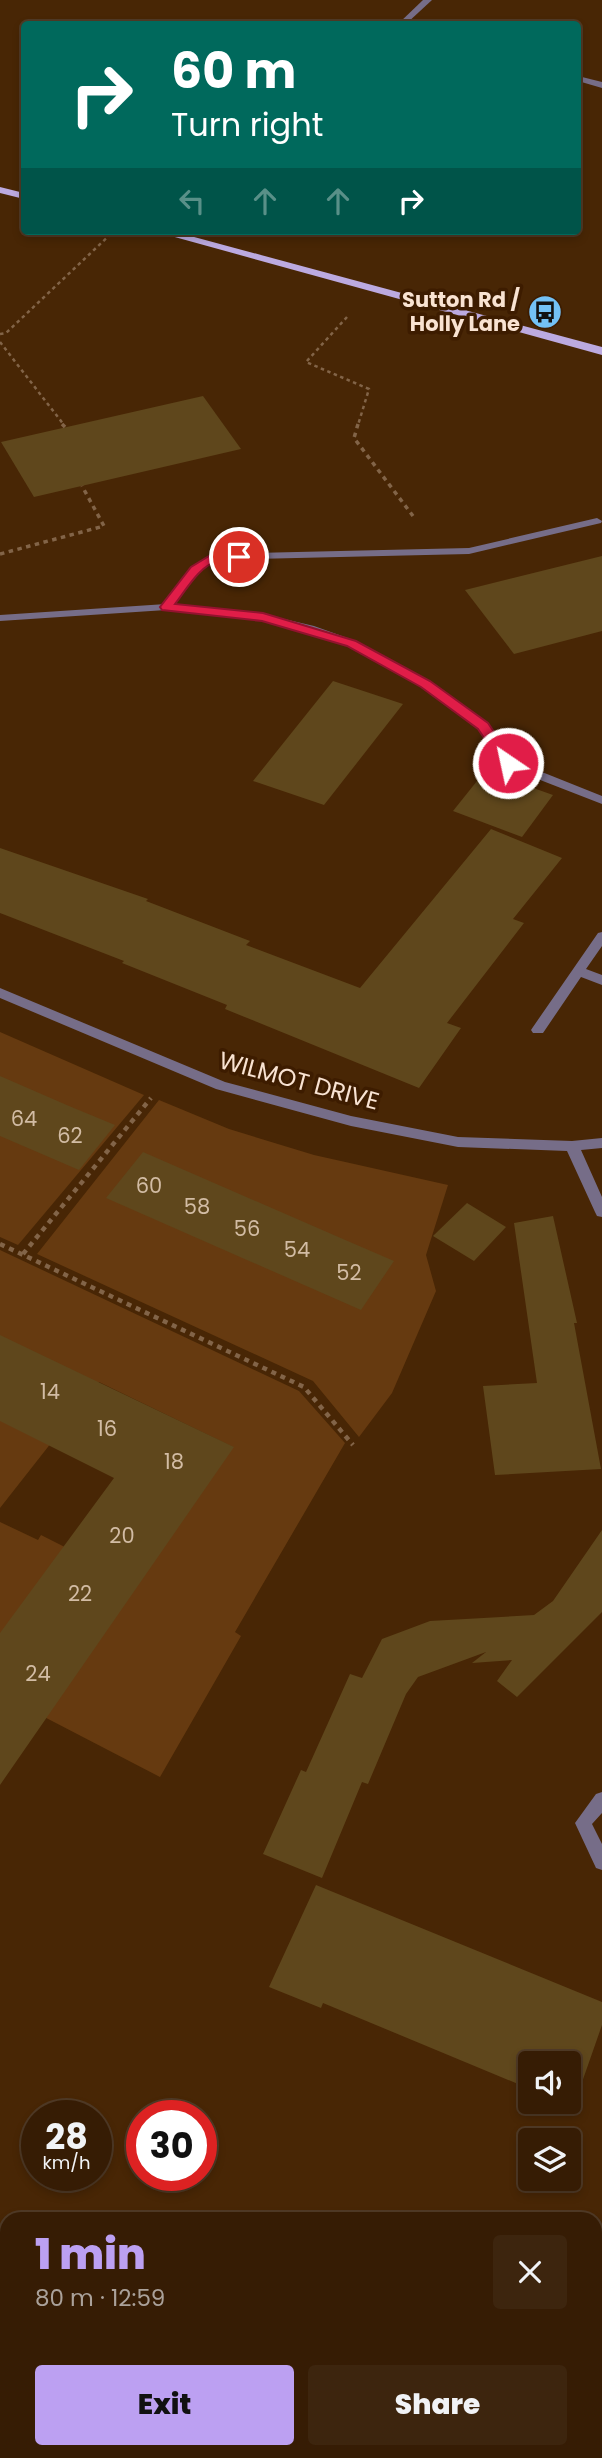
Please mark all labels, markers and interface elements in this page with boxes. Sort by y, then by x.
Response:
text: 60 m [171,37,296,105]
icon: right [56,49,147,140]
text: Turn right [171,102,323,147]
icon: left [173,182,211,220]
icon: ahead [246,182,284,220]
icon: ahead [319,182,357,220]
icon: right [392,182,430,220]
place label: Sutton Rd / Holly Lane [402,285,520,338]
bus stop icon: Sutton Rd / Holly Lane [526,293,564,331]
pin [209,527,269,587]
icon: arrive [220,538,258,576]
position arrow [471,726,545,800]
street label: WILMOT DRIVE [215,1043,383,1118]
house number: 64 [11,1104,37,1133]
house number: 62 [57,1121,83,1150]
house number: 60 [136,1171,162,1200]
house number: 58 [184,1192,210,1221]
house number: 56 [234,1214,260,1243]
house number: 54 [284,1235,310,1264]
house number: 52 [336,1258,362,1287]
house number: 14 [40,1377,60,1406]
house number: 16 [97,1414,117,1443]
house number: 18 [164,1447,184,1476]
house number: 20 [109,1521,135,1550]
house number: 22 [68,1579,92,1608]
house number: 24 [25,1659,51,1688]
map controls [518,2051,581,2191]
button: sound [518,2051,581,2114]
speed limit sign: 30 [126,2100,217,2191]
text: 28 [45,2112,88,2161]
button: layers [518,2128,581,2191]
text: km/h [43,2150,90,2175]
text: 1 min [35,2225,146,2284]
button: close [493,2235,567,2309]
text: 80 m · 12:59 [35,2282,165,2314]
button: Exit [35,2365,294,2445]
button: Share [308,2365,567,2445]

